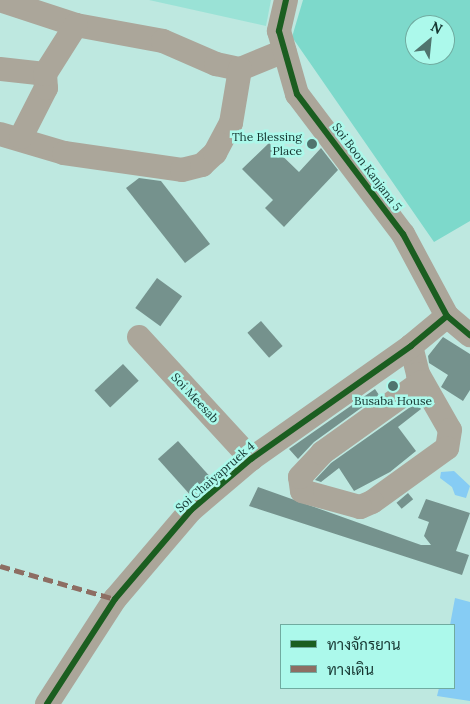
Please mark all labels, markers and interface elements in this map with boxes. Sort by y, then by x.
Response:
north arrow [405,15,455,65]
text: N [428,17,446,38]
street label: Soi Boon Kanjana 5 [329,120,405,214]
place label: The Blessing Place [232,130,302,158]
marker: The Blessing Place [306,138,318,150]
street label: Soi Meesab [168,370,222,426]
marker: Busaba House [387,380,399,392]
place label: Busaba House [354,394,432,408]
street label: Soi Chaiyapruek 4 [173,439,257,515]
legend [280,624,455,689]
text: ทางจักรยาน [327,635,401,654]
text: ทางเดิน [327,660,374,679]

